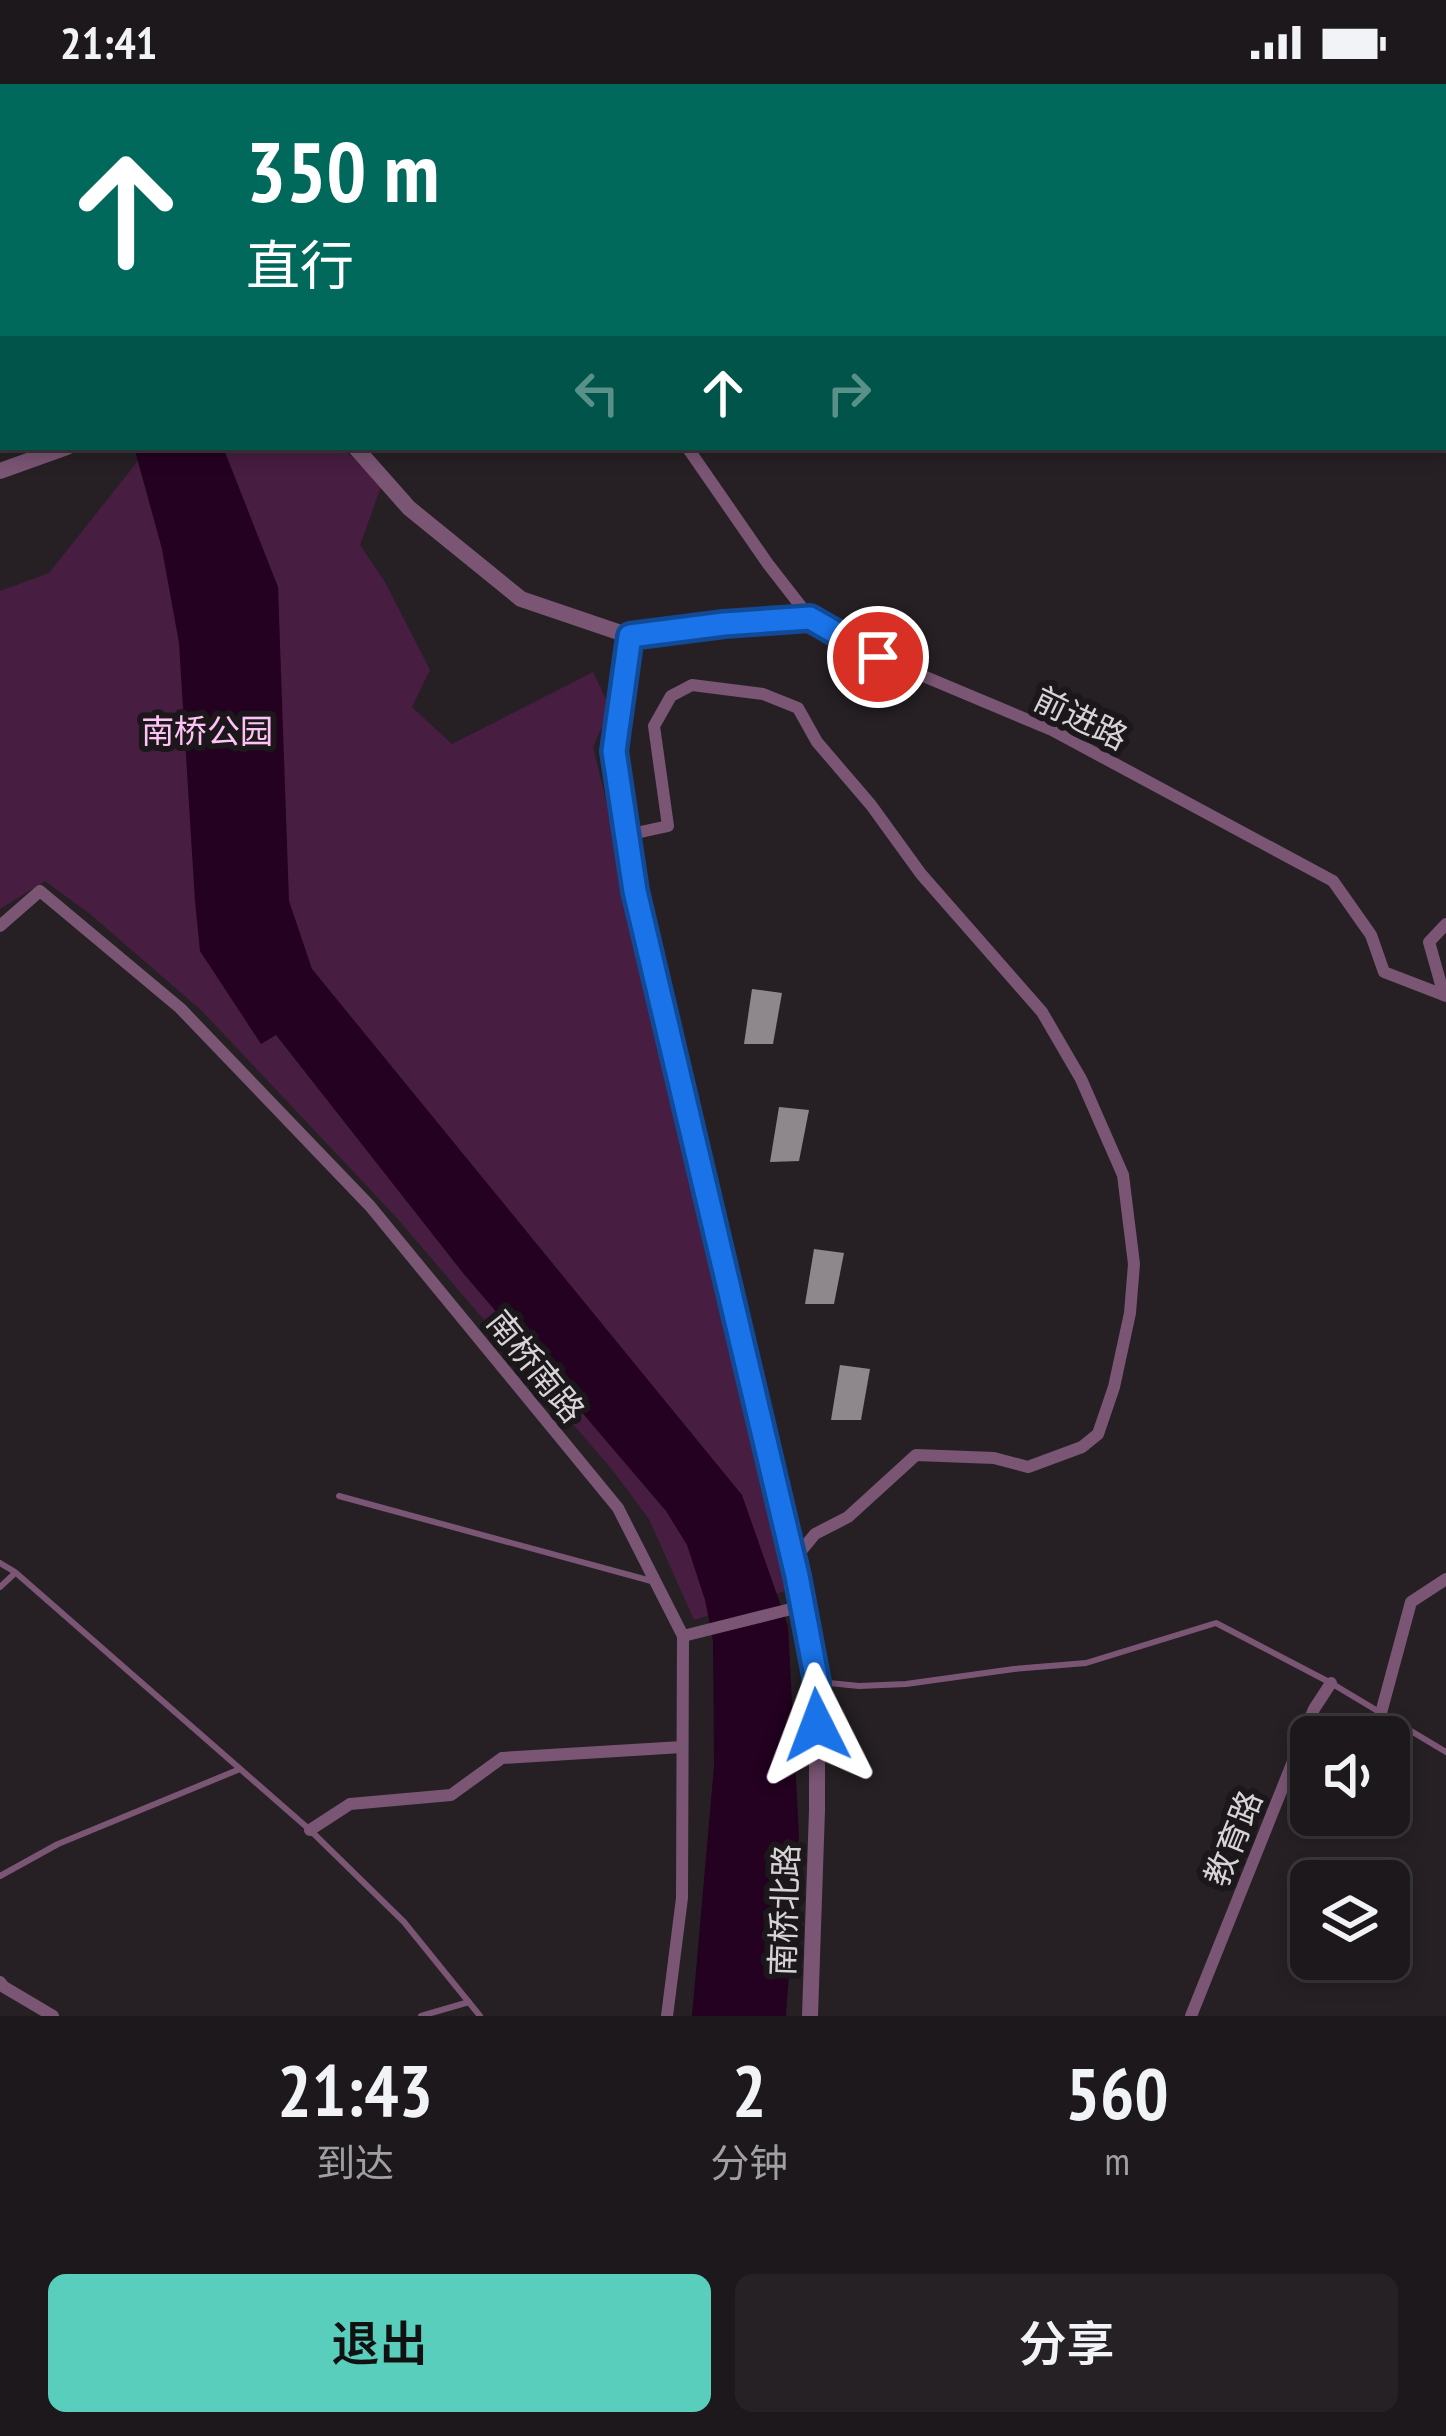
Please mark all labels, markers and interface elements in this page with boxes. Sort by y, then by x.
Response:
text: 21:41 [60,13,157,71]
text: 350 m [246,116,439,225]
icon: ahead [48,132,204,288]
text: 直行 [246,230,354,300]
icon: left [564,360,630,426]
icon: ahead [690,360,756,426]
icon: right [816,360,882,426]
pin [827,606,929,708]
icon: arrive [845,624,911,690]
street label: 前进路 [1027,677,1135,759]
park label: 南桥公园 [141,709,273,752]
street label: 南桥南路 [478,1301,595,1431]
position arrow [754,1662,880,1788]
map controls [1290,1716,1410,1980]
button: sound [1290,1716,1410,1836]
street label: 教育路 [1194,1784,1271,1892]
street label: 南桥北路 [760,1843,807,1977]
button: layers [1290,1860,1410,1980]
text: 21:43 [277,2043,433,2136]
text: 2 [732,2043,766,2136]
text: 560 [1065,2046,1169,2139]
text: m [1104,2135,1130,2186]
text: 到达 [316,2137,394,2188]
text: 分钟 [710,2137,788,2188]
button: 退出 [48,2274,711,2412]
button: 分享 [735,2274,1398,2412]

